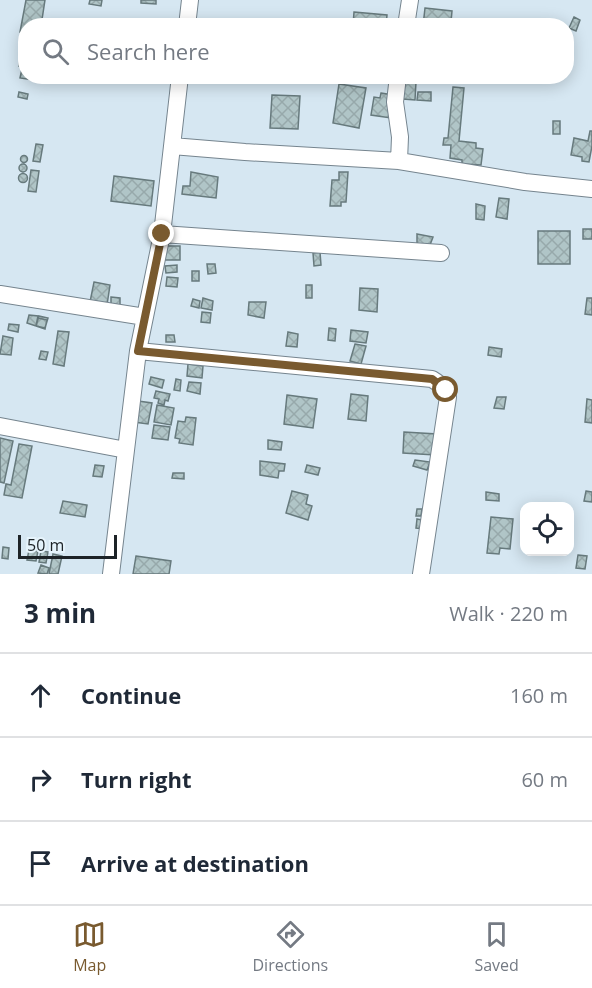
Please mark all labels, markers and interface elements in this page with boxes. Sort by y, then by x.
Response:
search box [18,18,574,84]
icon: search [39,35,72,68]
text: Search here [87,36,210,66]
route end [148,220,174,246]
route start [432,376,458,402]
map controls [520,502,574,556]
button: locate [520,502,574,556]
scale bar [18,532,117,560]
text: 50 m [27,534,64,556]
text: 3 min [24,595,96,631]
text: Walk · 220 m [449,600,568,627]
icon: ahead [24,679,57,712]
text: Continue [81,680,181,710]
text: 160 m [510,682,568,709]
icon: right [24,763,57,796]
text: Turn right [81,764,192,794]
text: 60 m [521,766,568,793]
icon: arrive [24,847,57,880]
text: Arrive at destination [81,848,309,878]
tab: Map [73,918,106,976]
tab: Directions [253,918,328,976]
tab: Saved [474,918,519,976]

